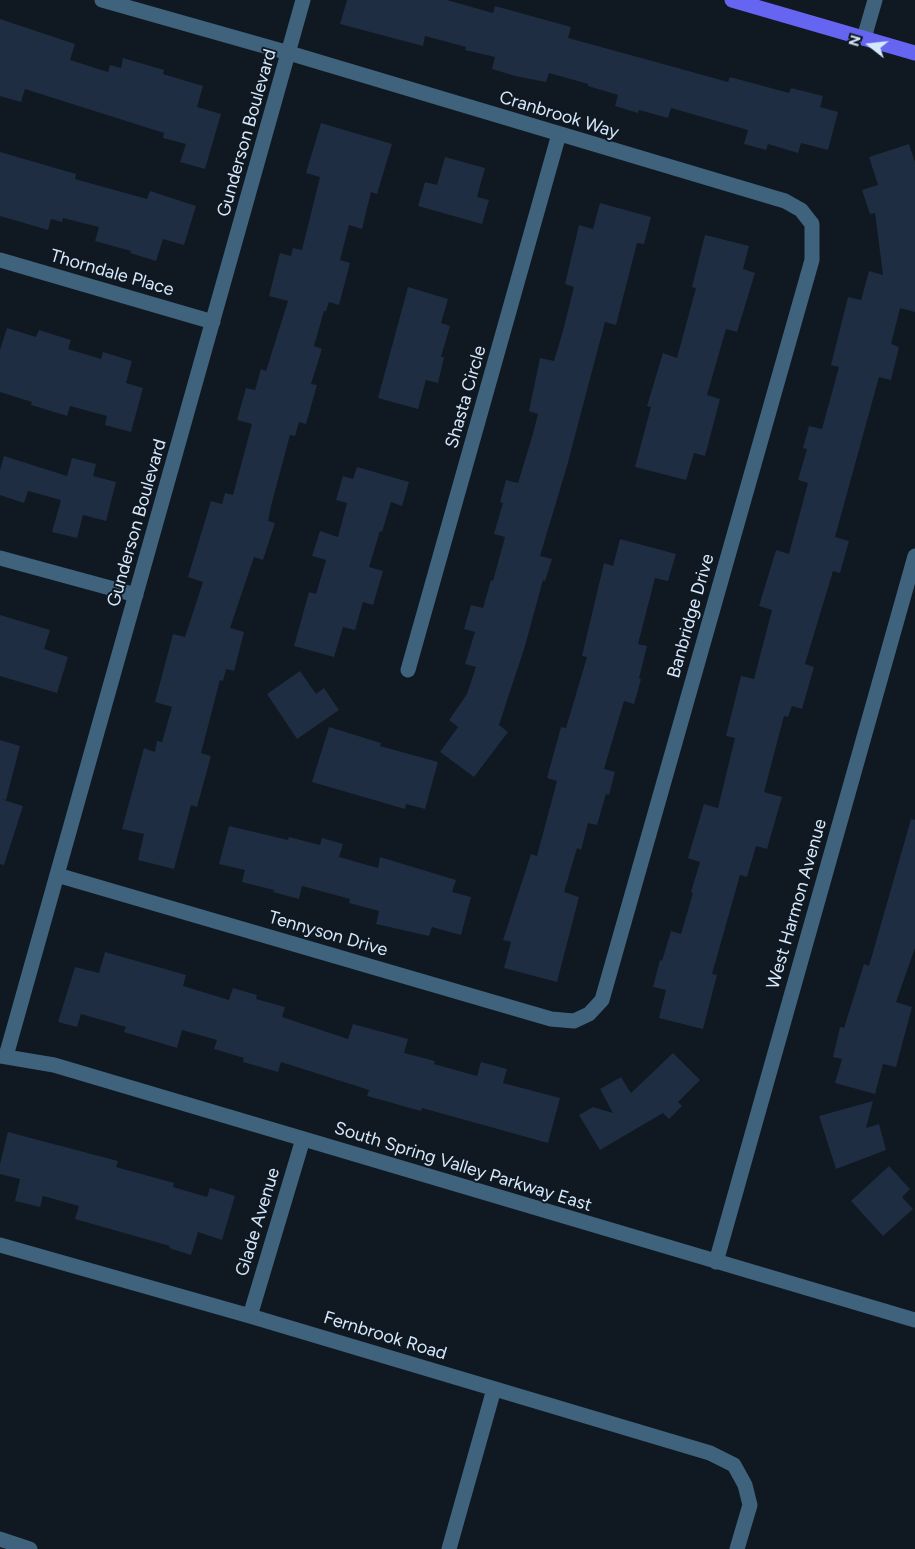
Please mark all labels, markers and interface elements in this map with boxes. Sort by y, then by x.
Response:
north arrow [845,20,895,70]
text: N [845,33,865,48]
street label: Gunderson Boulevard [213,47,281,219]
street label: Cranbrook Way [497,87,621,143]
street label: Thorndale Place [48,245,176,301]
street label: Shasta Circle [441,343,491,451]
street label: Gunderson Boulevard [103,437,171,609]
street label: Banbridge Drive [663,551,719,681]
street label: West Harmon Avenue [762,816,832,992]
street label: Tennyson Drive [266,907,390,961]
street label: South Spring Valley Parkway East [332,1117,594,1217]
street label: Glade Avenue [231,1165,285,1279]
street label: Fernbrook Road [321,1307,449,1365]

